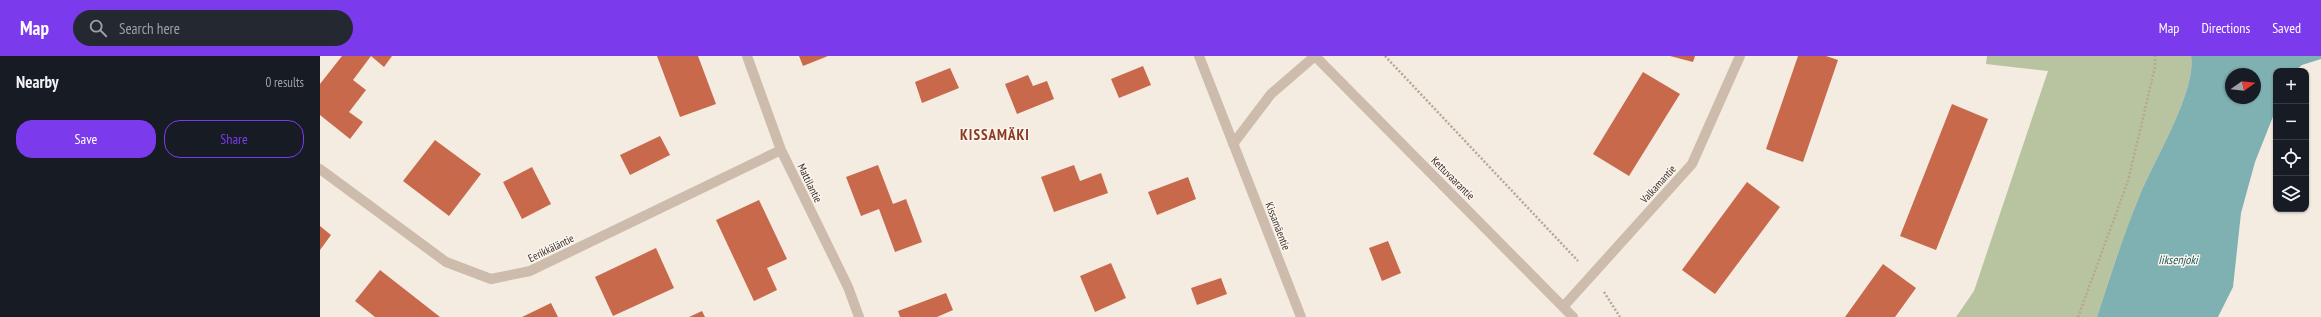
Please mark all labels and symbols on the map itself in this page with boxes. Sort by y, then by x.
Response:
north arrow [2225,68,2261,104]
district label: KISSAMÄKI [960,125,1030,144]
street label: Kettuvaarantie [1428,153,1478,203]
street label: Mattilantie [795,161,826,205]
street label: Valkamantie [1637,162,1679,207]
street label: Kissamäentie [1262,200,1294,253]
street label: Eerikkäläntie [526,231,577,265]
water label: Iiksenjoki [2158,252,2199,267]

